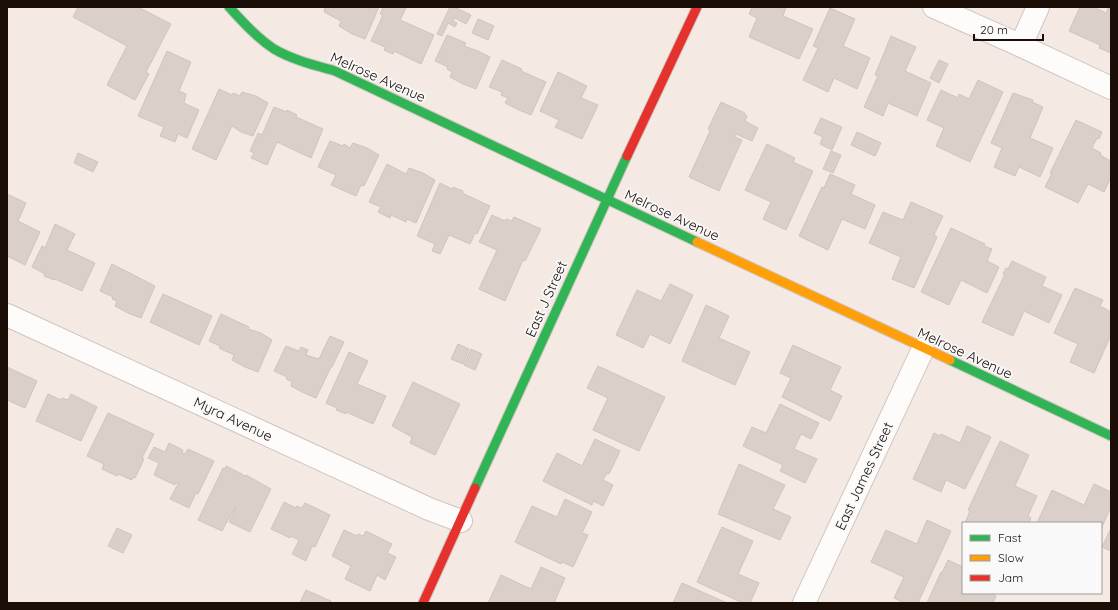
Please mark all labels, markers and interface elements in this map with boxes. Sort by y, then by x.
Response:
scale bar [974,16,1043,42]
text: 20 m [980,22,1008,37]
street label: Melrose Avenue [328,48,429,106]
street label: Melrose Avenue [622,185,722,245]
street label: East J Street [521,258,571,340]
street label: Melrose Avenue [915,323,1015,383]
street label: Myra Avenue [191,393,275,445]
street label: East James Street [831,419,897,533]
legend [962,522,1102,594]
text: Fast [998,530,1022,545]
text: Slow [998,550,1024,565]
text: Jam [998,570,1023,585]

